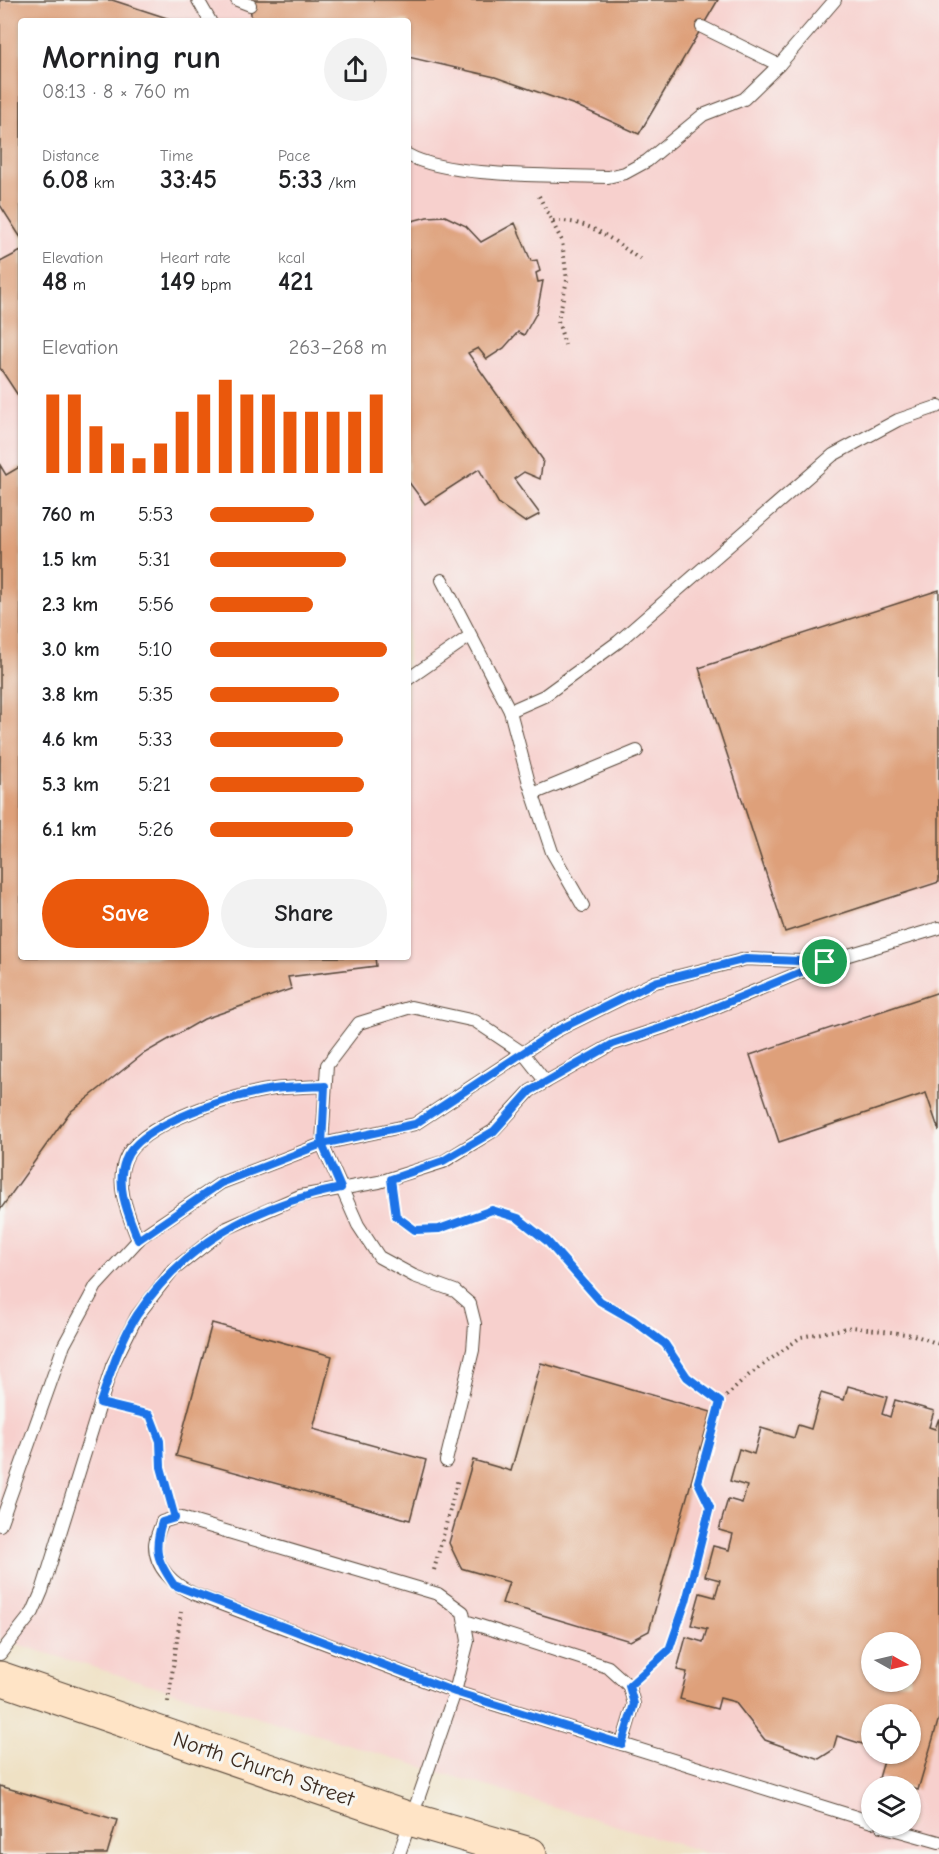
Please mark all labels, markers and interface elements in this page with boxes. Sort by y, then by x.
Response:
text: Morning run [42,38,221,76]
button: share [324,38,387,101]
text: 08:13 · 8 × 760 m [42,80,190,103]
text: Distance [42,147,99,165]
text: Time [160,147,193,165]
text: Pace [278,147,310,165]
text: 6.08 [42,165,89,195]
text: 33:45 [160,165,217,195]
text: 5:33 [278,165,323,195]
text: km [89,174,115,192]
text: /km [323,174,356,192]
text: Elevation [42,249,103,267]
text: Heart rate [160,249,231,267]
text: kcal [278,249,305,267]
text: 48 [42,267,68,297]
text: 149 [160,267,196,297]
text: 421 [278,267,313,297]
text: m [68,276,86,294]
text: bpm [196,276,231,294]
text: Elevation [42,336,119,359]
text: 263–268 m [289,336,387,359]
text: 760 m [42,503,95,526]
text: 5:53 [138,503,173,526]
text: 1.5 km [42,548,97,571]
text: 5:31 [138,548,171,571]
text: 2.3 km [42,593,98,616]
text: 5:56 [138,593,174,616]
text: 3.0 km [42,638,100,661]
text: 5:10 [138,638,173,661]
text: 3.8 km [42,683,99,706]
text: 5:35 [138,683,173,706]
text: 4.6 km [42,728,98,751]
text: 5:33 [138,728,173,751]
text: 5.3 km [42,773,99,796]
text: 5:21 [138,773,171,796]
text: 6.1 km [42,818,97,841]
text: 5:26 [138,818,174,841]
button: Save [42,879,209,948]
button: Share [221,879,387,948]
pin [799,936,850,987]
icon: arrive [808,945,841,978]
north arrow [861,1632,921,1692]
map controls [861,1632,921,1836]
button: locate [861,1704,921,1764]
street label: North Church Street [170,1726,358,1812]
button: layers [861,1776,921,1836]

